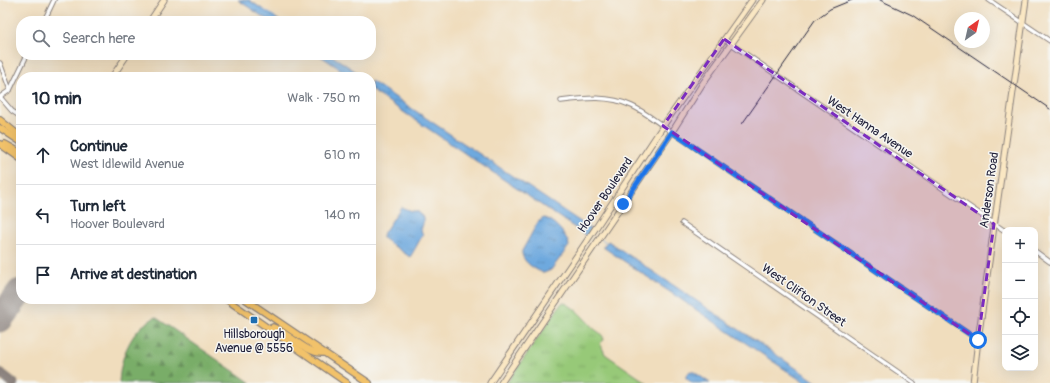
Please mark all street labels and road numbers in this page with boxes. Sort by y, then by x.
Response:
street label: West Hanna Avenue [824,93,916,162]
street label: Anderson Road [977,151,1002,229]
street label: Hoover Boulevard [575,155,636,236]
street label: West Clifton Street [759,261,849,330]

